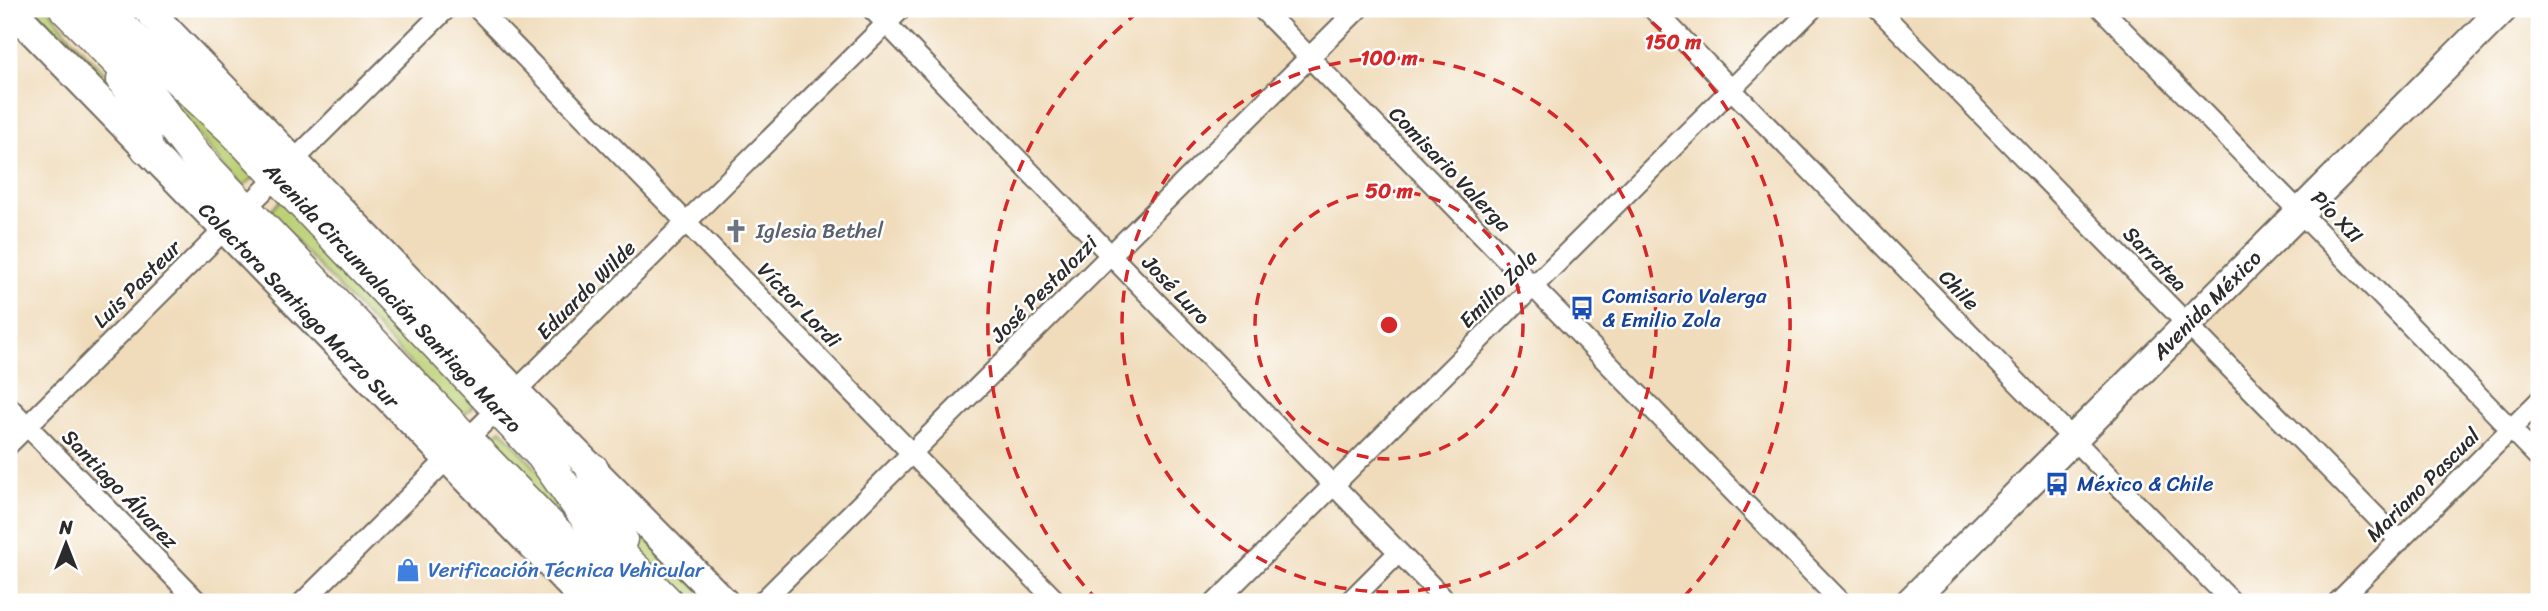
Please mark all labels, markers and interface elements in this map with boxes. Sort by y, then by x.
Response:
text: 150 m [1645,23,1702,61]
text: 100 m [1360,39,1418,77]
street label: Comisario Valerga [1379,97,1521,242]
street label: Avenida Circunvalación Santiago Marzo [253,152,532,443]
text: 50 m [1365,172,1414,210]
street label: Pío XII [2301,181,2373,253]
street label: Colectora Santiago Marzo Sur [189,193,410,419]
place label: Iglesia Bethel [755,212,884,250]
church icon: Iglesia Bethel [722,217,750,245]
street label: Sarratea [2113,217,2197,302]
street label: José Pestalozzi [980,225,1108,353]
street label: Luis Pasteur [83,229,192,338]
street label: Eduardo Wilde [527,231,645,349]
street label: Emilio Zola [1449,240,1547,338]
street label: Avenida México [2142,240,2272,370]
street label: José Luro [1132,245,1220,334]
street label: Víctor Lordi [748,253,851,358]
street label: Chile [1929,260,1989,320]
place label: Comisario Valerga & Emilio Zola [1602,277,1767,339]
bus stop icon: Comisario Valerga & Emilio Zola [1568,294,1596,322]
centre of rings [1377,313,1401,337]
street label: Mariano Pascual [2356,418,2490,552]
street label: Santiago Álvarez [52,420,189,559]
place label: México & Chile [2077,465,2214,503]
bus stop icon: México & Chile [2043,470,2071,498]
north arrow [32,510,102,580]
text: N [58,511,73,544]
place label: Verificación Técnica Vehicular [428,551,705,589]
shop icon: Verificación Técnica Vehicular [394,556,422,584]

